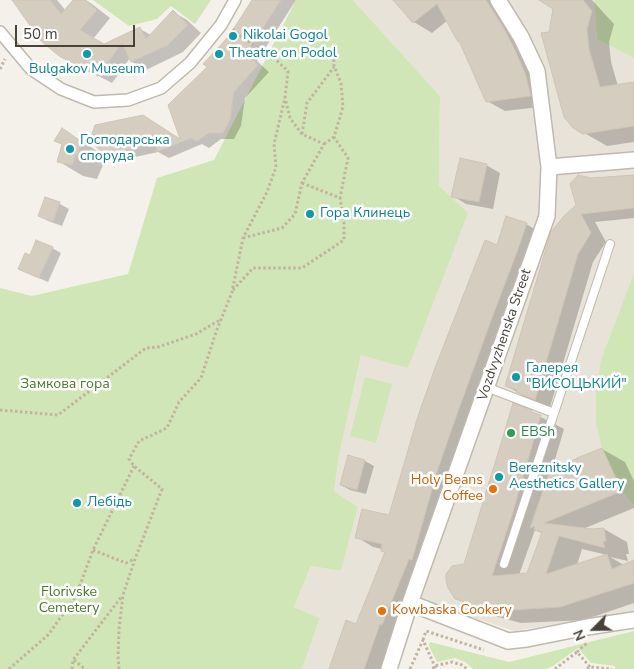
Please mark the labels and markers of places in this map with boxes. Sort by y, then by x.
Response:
place label: Nikolai Gogol [243,28,328,44]
marker: Nikolai Gogol [227,30,239,42]
place label: Theatre on Podol [229,46,337,62]
marker: Bulgakov Museum [81,48,93,60]
marker: Theatre on Podol [213,48,225,60]
place label: Bulgakov Museum [29,62,145,78]
place label: Господарська споруда [80,133,170,166]
marker: Господарська споруда [64,143,76,155]
place label: Гора Клинець [320,206,410,222]
marker: Гора Клинець [304,208,316,220]
place label: Галерея "ВИСОЦЬКИЙ" [526,361,627,394]
marker: Галерея "ВИСОЦЬКИЙ" [510,371,522,383]
place label: EBSh [521,425,555,441]
marker: EBSh [505,427,517,439]
place label: Bereznitsky Aesthetics Gallery [509,461,624,494]
marker: Bereznitsky Aesthetics Gallery [493,471,505,483]
place label: Holy Beans Coffee [411,473,483,506]
marker: Holy Beans Coffee [487,483,499,495]
place label: Лебідь [87,495,132,511]
marker: Лебідь [71,497,83,509]
place label: Kowbaska Cookery [392,603,512,619]
marker: Kowbaska Cookery [376,605,388,617]

